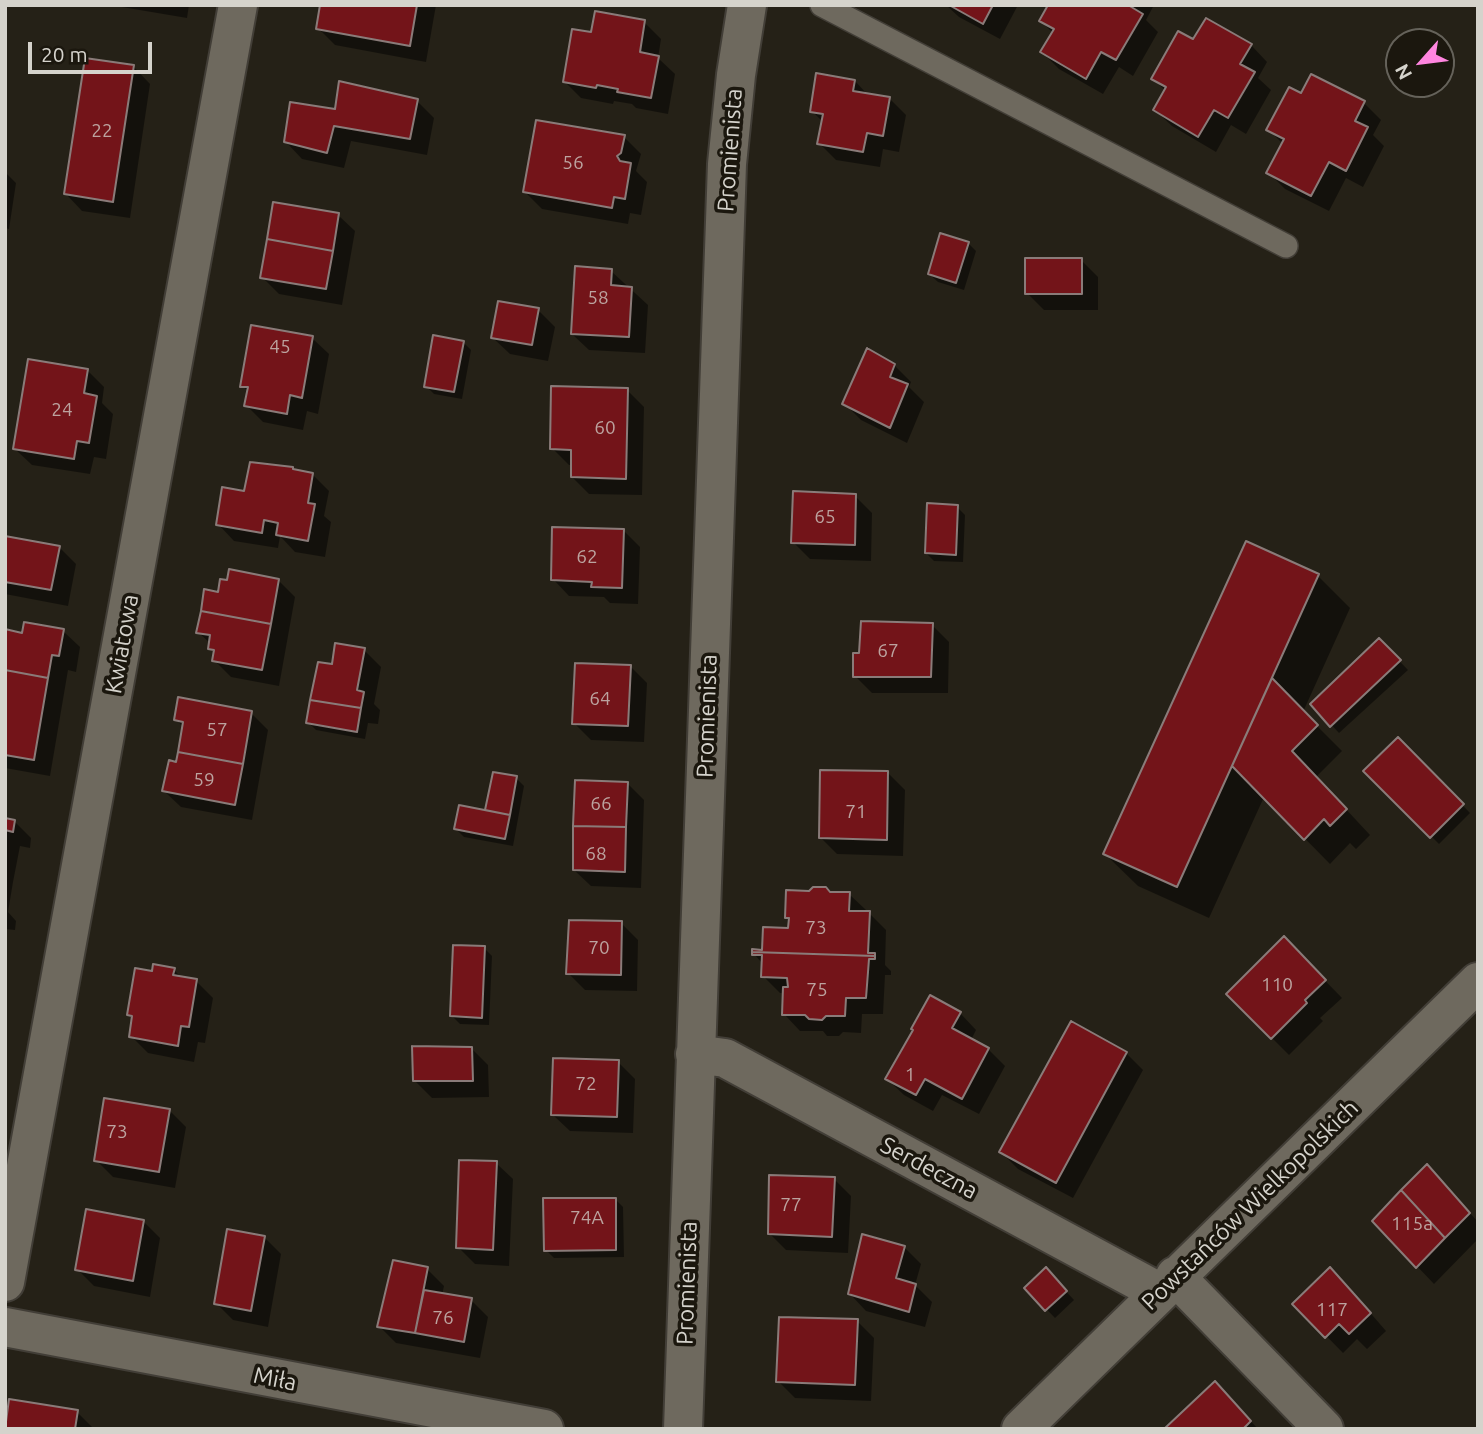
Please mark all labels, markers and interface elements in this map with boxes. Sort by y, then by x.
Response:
scale bar [32,28,156,72]
north arrow [1385,28,1455,98]
text: 20 m [41,42,88,66]
text: N [1390,60,1416,83]
street label: Promienista [712,87,748,213]
house number: 22 [91,120,113,142]
house number: 56 [562,152,584,174]
house number: 58 [587,287,609,309]
house number: 45 [269,336,291,358]
house number: 24 [51,399,73,421]
house number: 60 [594,417,616,439]
house number: 65 [814,506,836,528]
house number: 62 [576,546,598,568]
street label: Kwiatowa [100,592,144,696]
house number: 67 [877,640,899,662]
street label: Promienista [691,654,723,778]
house number: 64 [589,688,611,710]
house number: 57 [206,719,228,741]
house number: 59 [193,769,215,791]
house number: 66 [590,793,612,815]
house number: 71 [845,801,867,823]
house number: 68 [585,843,607,865]
house number: 73 [805,917,827,939]
house number: 70 [588,937,610,959]
house number: 110 [1261,974,1293,996]
house number: 75 [806,979,828,1001]
house number: 1 [905,1064,915,1086]
house number: 72 [575,1073,597,1095]
street label: Powstańców Wielkopolskich [1136,1094,1364,1316]
house number: 73 [106,1121,128,1143]
street label: Serdeczna [876,1131,982,1205]
house number: 77 [780,1194,802,1216]
house number: 74A [570,1207,604,1229]
house number: 115a [1391,1213,1433,1235]
street label: Promienista [671,1221,703,1345]
house number: 117 [1316,1299,1348,1321]
house number: 76 [432,1307,454,1329]
street label: Miła [251,1361,299,1397]

